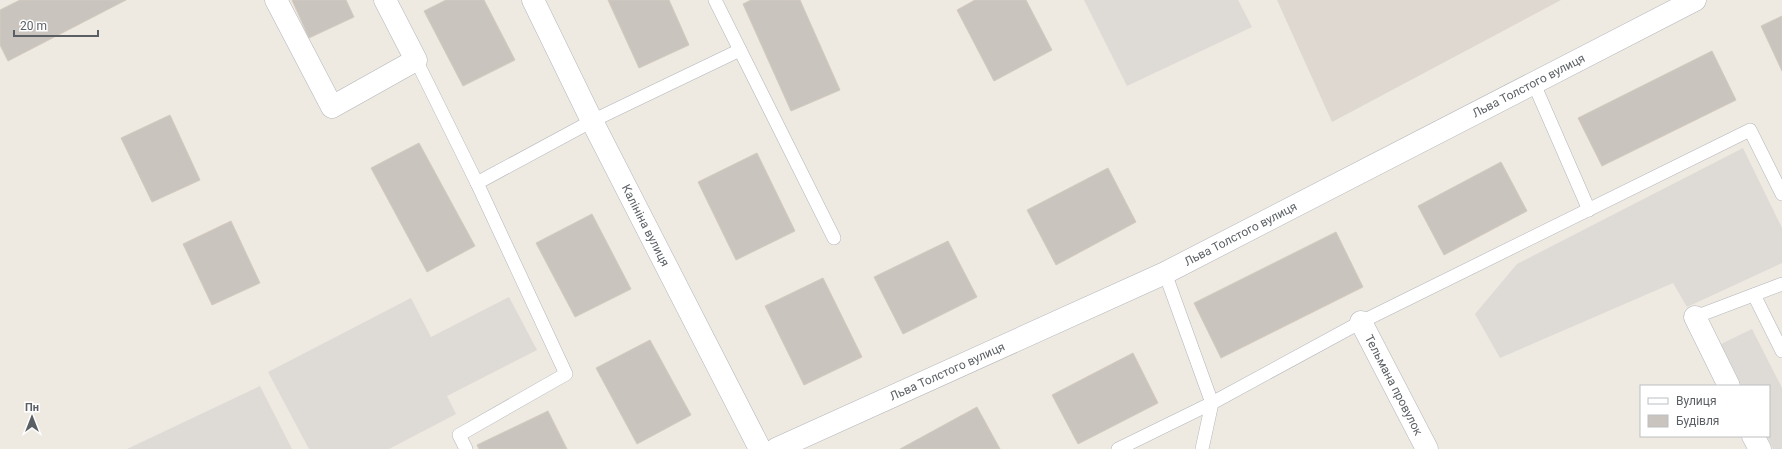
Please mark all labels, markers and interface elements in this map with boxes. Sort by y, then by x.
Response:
scale bar [14,12,98,38]
text: 20 m [20,19,47,33]
street label: Льва Толстого вулиця [1470,51,1587,120]
street label: Калініна вулиця [619,182,672,269]
street label: Льва Толстого вулиця [1182,199,1299,269]
street label: Тельмана провулок [1362,332,1426,438]
street label: Льва Толстого вулиця [888,339,1007,404]
legend [1640,385,1770,437]
text: Вулиця [1676,394,1717,408]
north arrow [12,397,52,437]
text: Пн [25,401,39,414]
text: Будівля [1676,414,1719,428]

